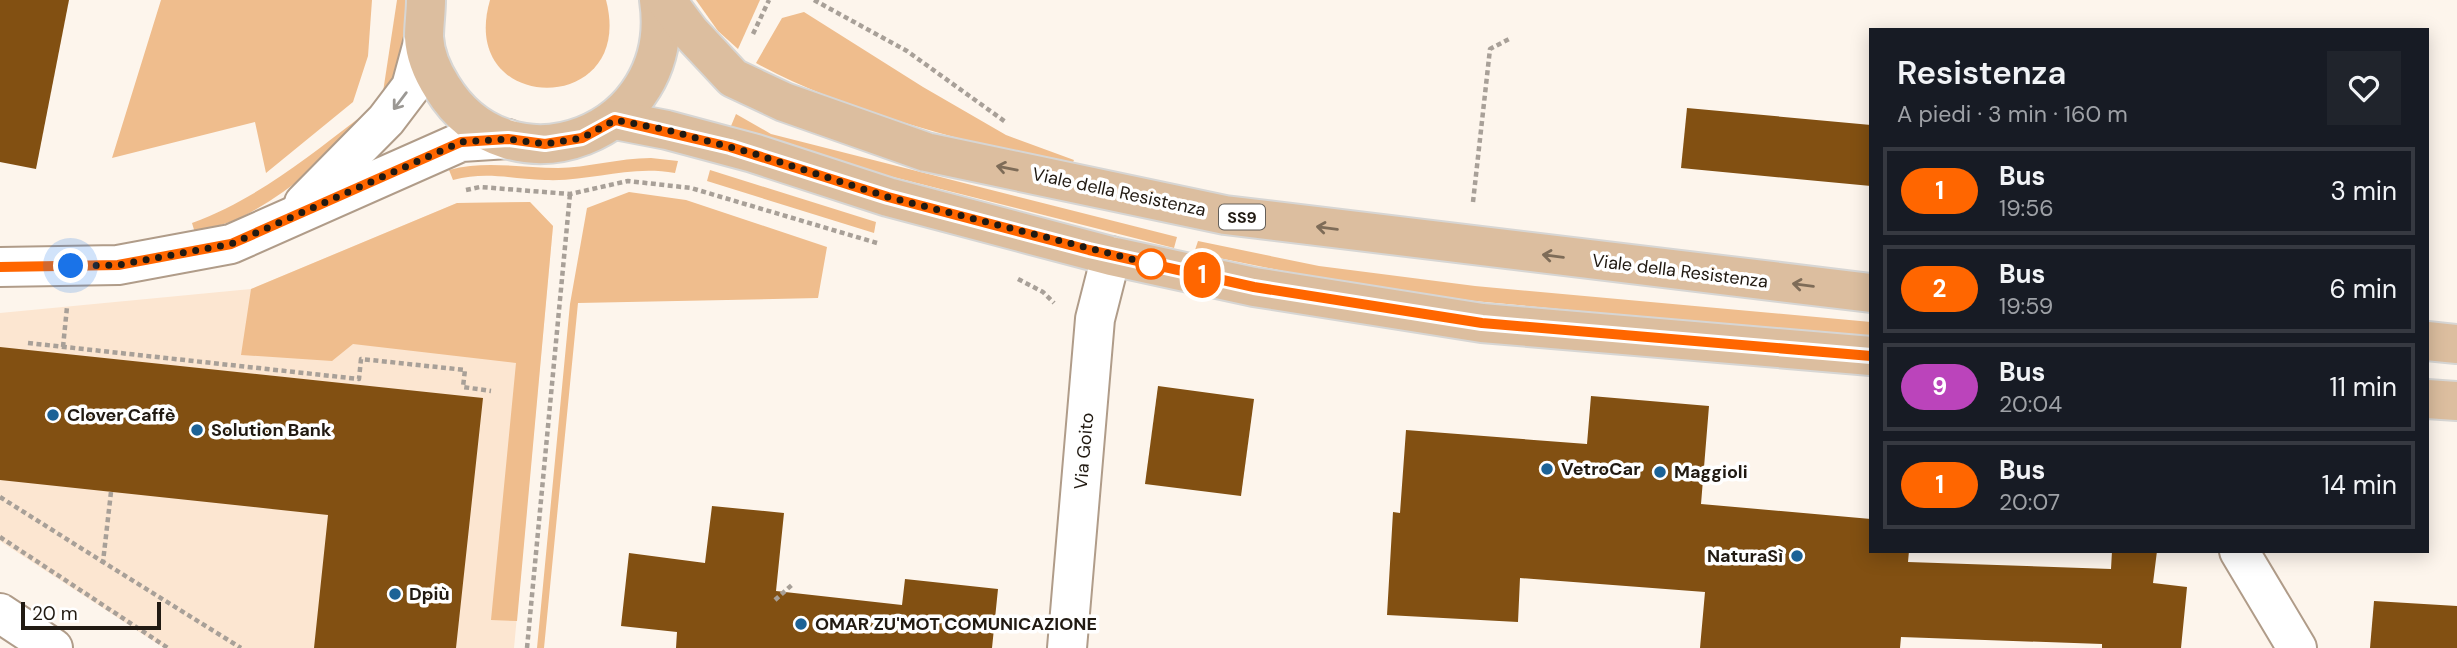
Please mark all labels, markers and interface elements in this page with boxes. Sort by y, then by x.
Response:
text: Resistenza [1897,51,2066,94]
button: heart [2327,51,2401,125]
one-way arrow [392,92,407,110]
text: A piedi · 3 min · 160 m [1897,99,2128,129]
text: Bus [1999,159,2045,193]
one-way arrow [996,161,1019,175]
street label: Viale della Resistenza [1030,162,1208,222]
text: 3 min [2330,174,2397,208]
text: 1 [1935,175,1944,206]
text: 19:56 [1999,193,2054,223]
road number: SS9 [1219,204,1265,230]
one-way arrow [1316,221,1339,234]
your location [53,248,88,283]
street label: Viale della Resistenza [1591,248,1769,294]
unlabelled marker [1136,249,1166,279]
one-way arrow [1542,249,1565,262]
line badge: 1 [1179,252,1225,298]
text: Bus [1999,257,2045,291]
text: 1 [1198,259,1206,290]
text: 6 min [2329,272,2397,306]
text: 2 [1933,273,1946,304]
one-way arrow [1792,279,1815,292]
text: 19:59 [1999,291,2053,321]
text: Bus [1999,355,2045,389]
text: 11 min [2330,370,2397,404]
text: 9 [1932,371,1947,402]
text: 20:04 [1999,389,2062,419]
place label: Clover Caffè [67,403,176,427]
marker: Clover Caffè [45,407,61,423]
street label: Via Goito [1069,412,1099,490]
place label: Solution Bank [211,418,332,442]
marker: Solution Bank [189,422,205,438]
text: Bus [1999,453,2045,487]
place label: VetroCar [1561,457,1641,481]
place label: Maggioli [1674,460,1748,484]
marker: VetroCar [1539,461,1555,477]
marker: Maggioli [1652,464,1668,480]
text: 14 min [2322,468,2397,502]
text: 1 [1935,469,1944,500]
text: 20:07 [1999,487,2060,517]
place label: NaturaSì [1707,544,1783,568]
marker: NaturaSì [1789,548,1805,564]
place label: Dpiù [409,582,450,606]
marker: Dpiù [387,586,403,602]
scale bar [21,599,161,631]
text: 20 m [32,601,78,626]
place label: OMAR ZU'MOT COMUNICAZIONE [815,612,1097,636]
marker: OMAR ZU'MOT COMUNICAZIONE [793,616,809,632]

